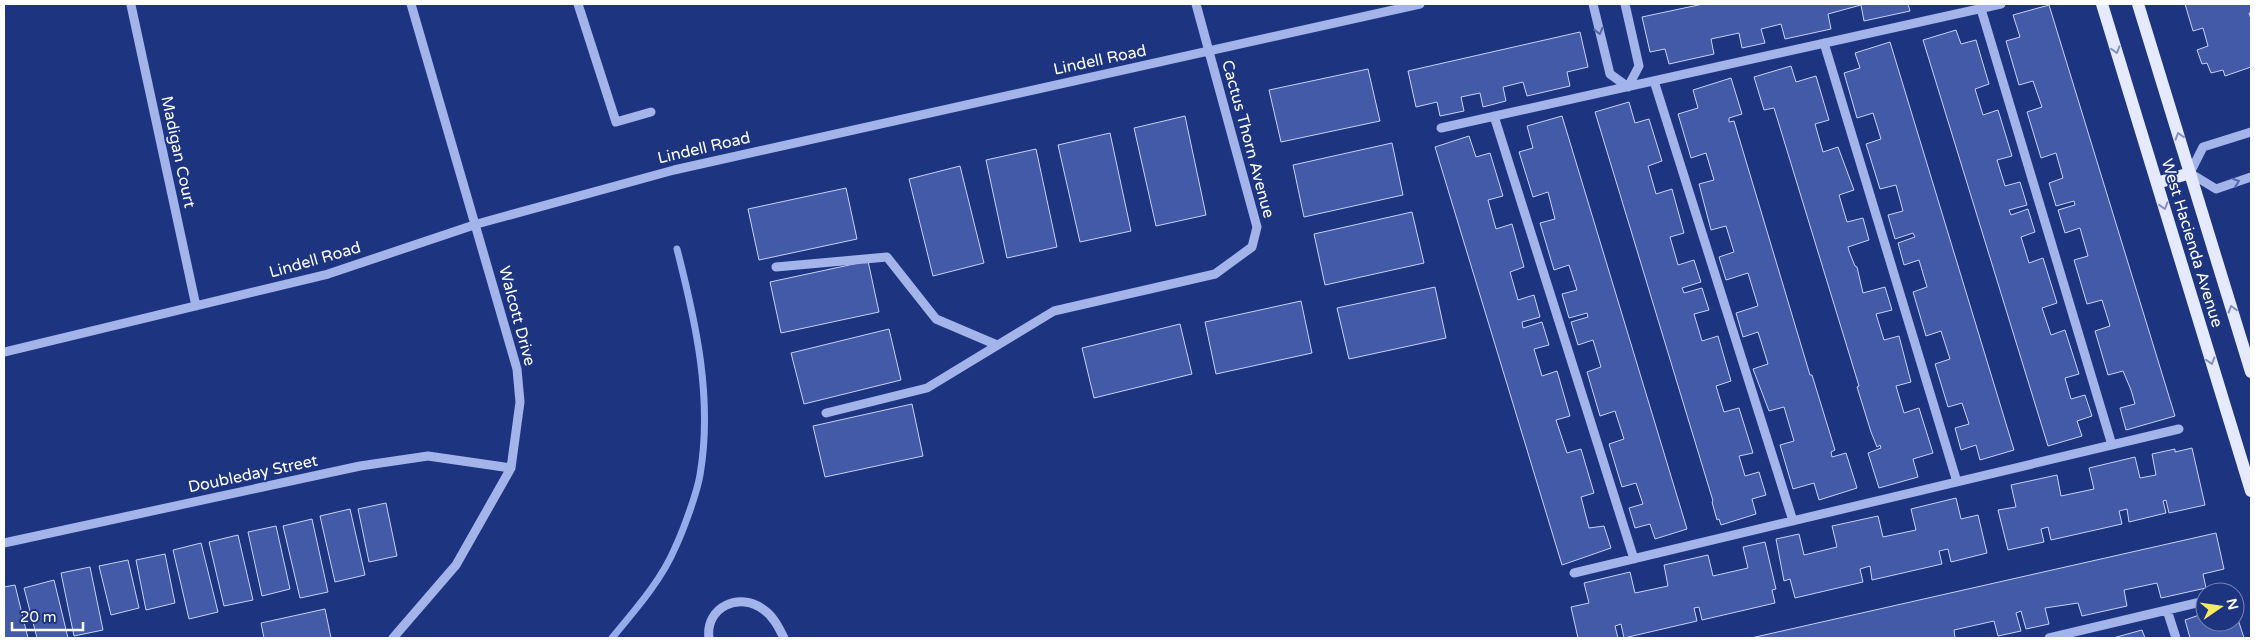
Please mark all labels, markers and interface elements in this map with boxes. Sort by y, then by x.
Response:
one-way arrow [1593,26,1604,35]
street label: Lindell Road [1052,40,1148,80]
one-way arrow [2110,46,2120,54]
street label: Cactus Thorn Avenue [1217,58,1279,220]
street label: Madigan Court [156,94,200,210]
street label: Lindell Road [656,128,752,168]
one-way arrow [2174,133,2184,141]
street label: West Hacienda Avenue [2157,156,2227,330]
one-way arrow [2231,178,2240,188]
one-way arrow [2158,201,2168,209]
street label: Lindell Road [267,237,363,283]
street label: Walcott Drive [494,264,540,368]
one-way arrow [2227,305,2237,313]
one-way arrow [2206,356,2216,365]
street label: Doubleday Street [186,451,320,497]
north arrow [2195,582,2245,632]
text: N [2223,597,2242,612]
scale bar [12,600,84,632]
text: 20 m [20,608,57,626]

